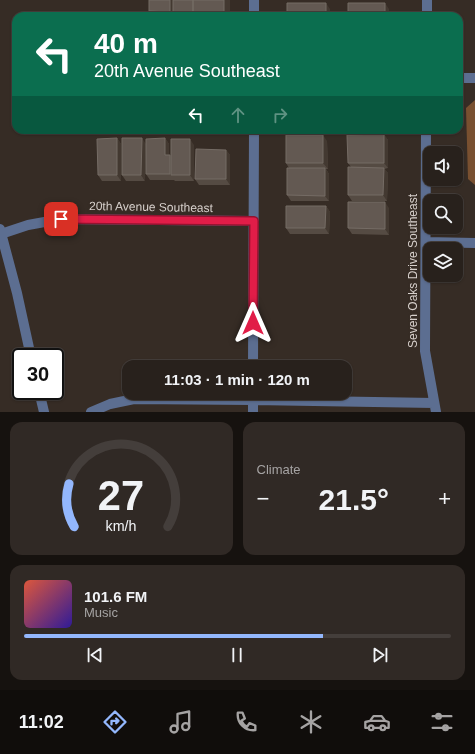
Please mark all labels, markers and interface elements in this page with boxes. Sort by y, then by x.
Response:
icon: left [28,28,80,80]
text: 40 m [94,28,158,59]
text: 20th Avenue Southeast [94,61,280,81]
icon: left [185,104,207,126]
icon: ahead [227,104,249,126]
icon: right [269,104,291,126]
map controls [423,146,463,282]
button: sound [423,146,463,186]
street label: Seven Oaks Drive Southeast [406,193,420,348]
button: search [423,194,463,234]
street label: 20th Avenue Southeast [89,199,214,215]
pin [44,202,78,236]
icon: arrive [50,208,72,230]
button: layers [423,242,463,282]
position arrow [232,302,274,344]
speed limit sign: 30 [12,348,64,400]
text: 11:03 · 1 min · 120 m [164,371,310,388]
text: Climate [257,462,301,477]
text: 27 [98,471,144,518]
text: 21.5° [319,483,389,516]
text: − [257,486,269,511]
text: + [438,486,451,511]
text: km/h [106,517,137,533]
text: 101.6 FM [84,588,147,605]
text: Music [84,605,118,620]
icon: previous [84,644,106,666]
icon: pause [226,644,248,666]
icon: next [369,644,391,666]
icon: directions [101,708,129,736]
icon: music [167,708,195,736]
icon: phone [232,708,260,736]
icon: climate [297,708,325,736]
icon: car [363,708,391,736]
icon: filters [428,708,456,736]
text: 11:02 [19,712,64,732]

